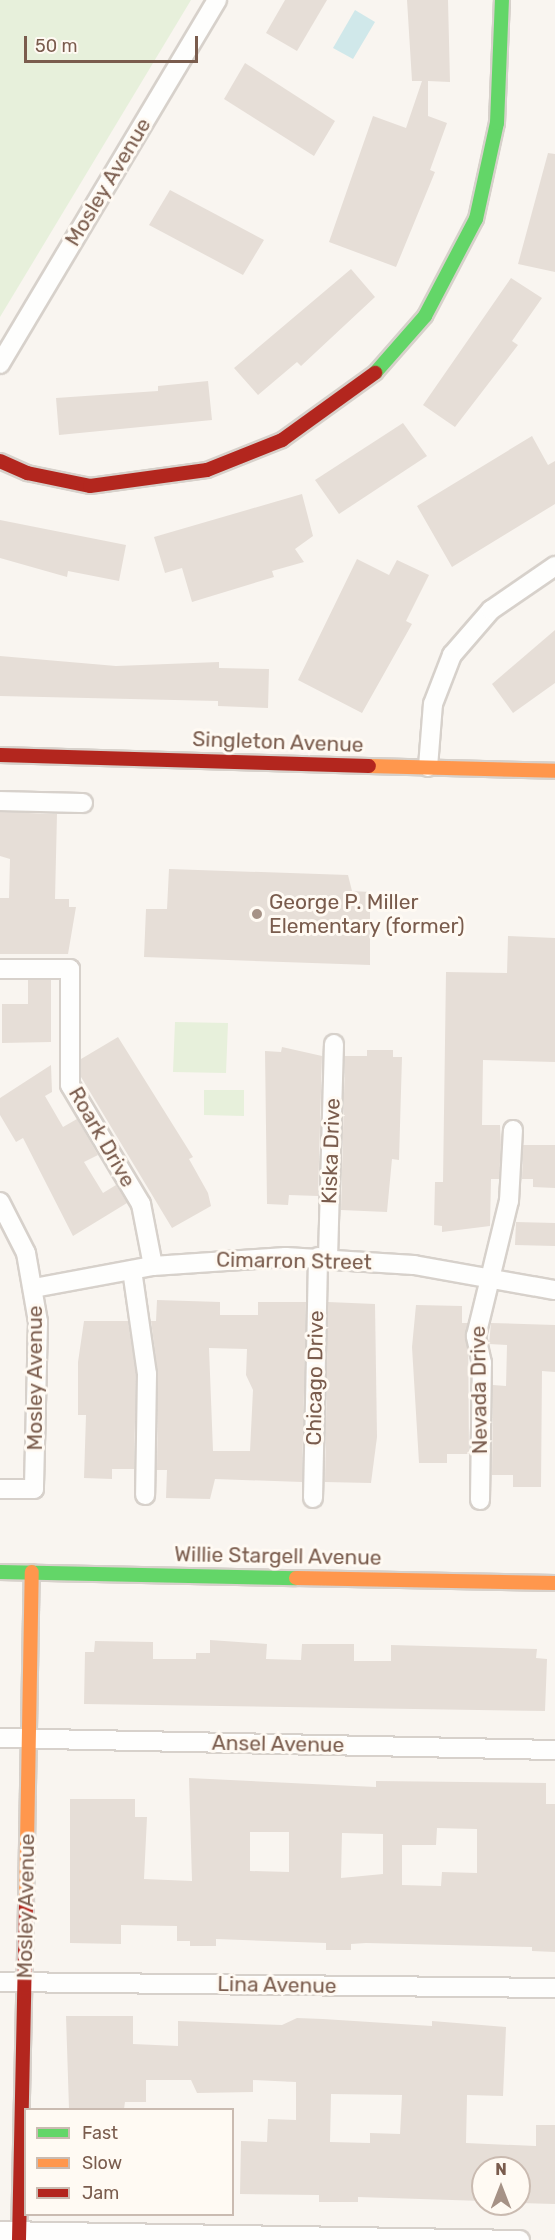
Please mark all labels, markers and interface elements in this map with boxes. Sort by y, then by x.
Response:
scale bar [27,24,201,62]
text: 50 m [35,35,78,57]
street label: Mosley Avenue [60,113,156,251]
street label: Singleton Avenue [192,726,364,758]
place label: George P. Miller Elementary (former) [269,889,465,939]
marker: George P. Miller Elementary (former) [250,907,264,921]
street label: Roark Drive [63,1082,141,1192]
street label: Kiska Drive [317,1097,345,1205]
street label: Cimarron Street [216,1247,372,1275]
street label: Mosley Avenue [22,1305,48,1451]
street label: Chicago Drive [301,1310,329,1446]
street label: Nevada Drive [465,1326,493,1454]
street label: Willie Stargell Avenue [174,1542,382,1570]
street label: Ansel Avenue [211,1730,345,1758]
street label: Mosley Avenue [12,1833,40,1979]
street label: Lina Avenue [217,1971,337,1999]
legend [24,2108,234,2216]
text: Fast [82,2122,118,2144]
text: Slow [82,2152,122,2174]
north arrow [471,2156,531,2216]
text: N [495,2160,507,2179]
text: Jam [82,2182,119,2204]

